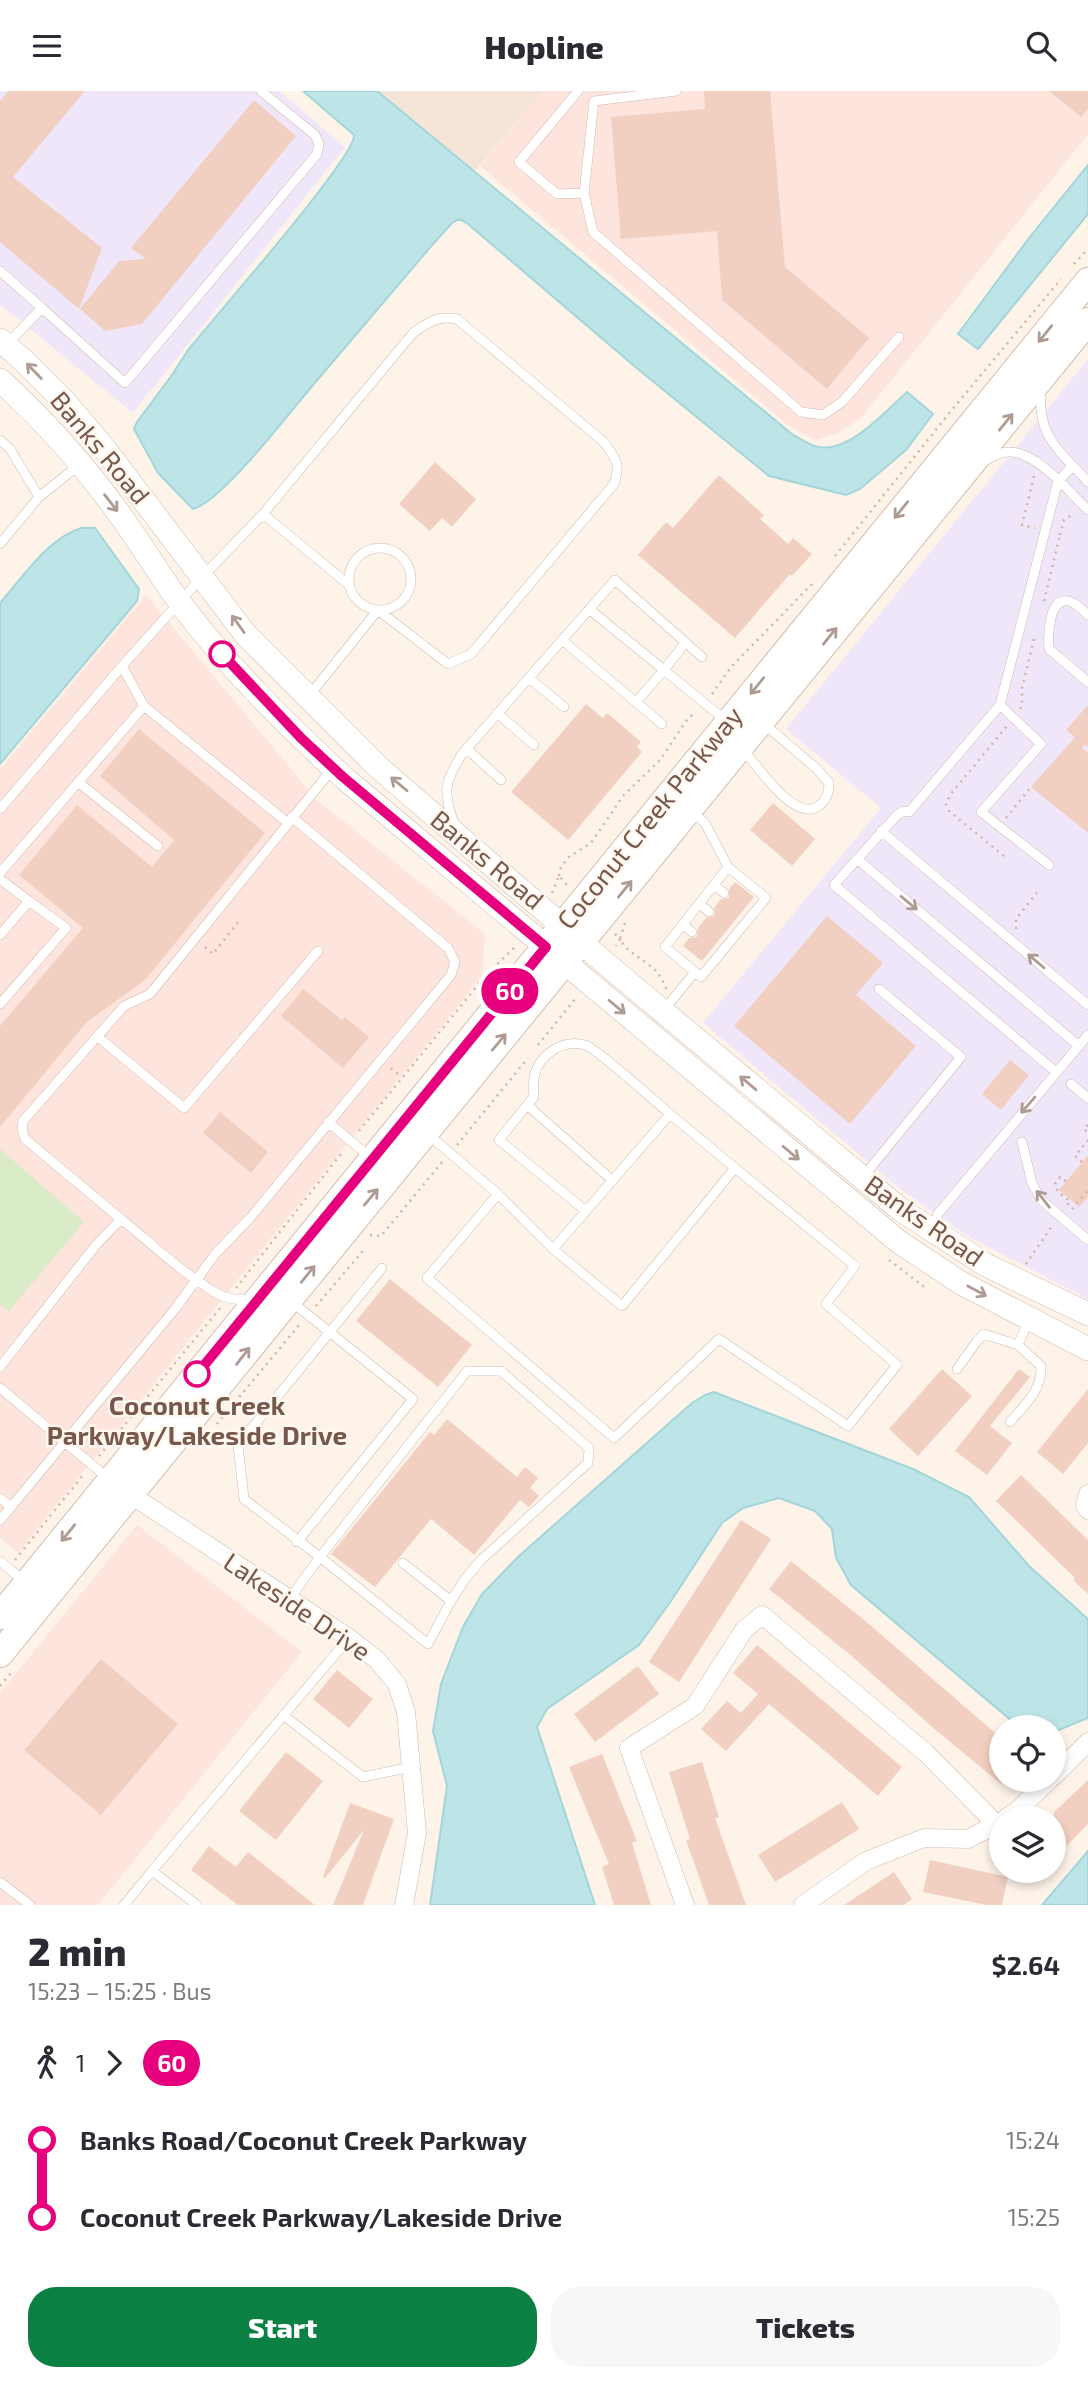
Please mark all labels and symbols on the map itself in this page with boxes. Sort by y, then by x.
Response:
one-way arrow [1037,324,1053,342]
one-way arrow [25,363,42,380]
street label: Banks Road [45,384,157,510]
one-way arrow [998,414,1013,432]
one-way arrow [104,494,119,512]
one-way arrow [893,500,908,518]
one-way arrow [230,615,245,634]
one-way arrow [822,628,838,646]
unlabelled marker [209,641,235,667]
one-way arrow [749,676,765,694]
street label: Coconut Creek Parkway [550,700,748,934]
one-way arrow [390,777,408,792]
street label: Banks Road [425,803,551,915]
one-way arrow [617,880,633,898]
one-way arrow [900,895,918,911]
one-way arrow [1027,953,1045,969]
line badge: 60 [478,968,542,1014]
one-way arrow [607,999,625,1014]
one-way arrow [491,1034,507,1052]
one-way arrow [740,1075,758,1090]
one-way arrow [1020,1096,1036,1114]
one-way arrow [781,1145,799,1161]
street label: Banks Road [860,1168,990,1272]
one-way arrow [364,1188,379,1206]
one-way arrow [1035,1190,1050,1208]
one-way arrow [300,1266,316,1284]
one-way arrow [966,1285,986,1299]
one-way arrow [235,1347,250,1366]
marker: Coconut Creek Parkway/Lakeside Drive [184,1361,210,1387]
place label: Coconut Creek Parkway/Lakeside Drive [47,1389,347,1451]
one-way arrow [60,1524,75,1542]
street label: Lakeside Drive [219,1545,377,1666]

